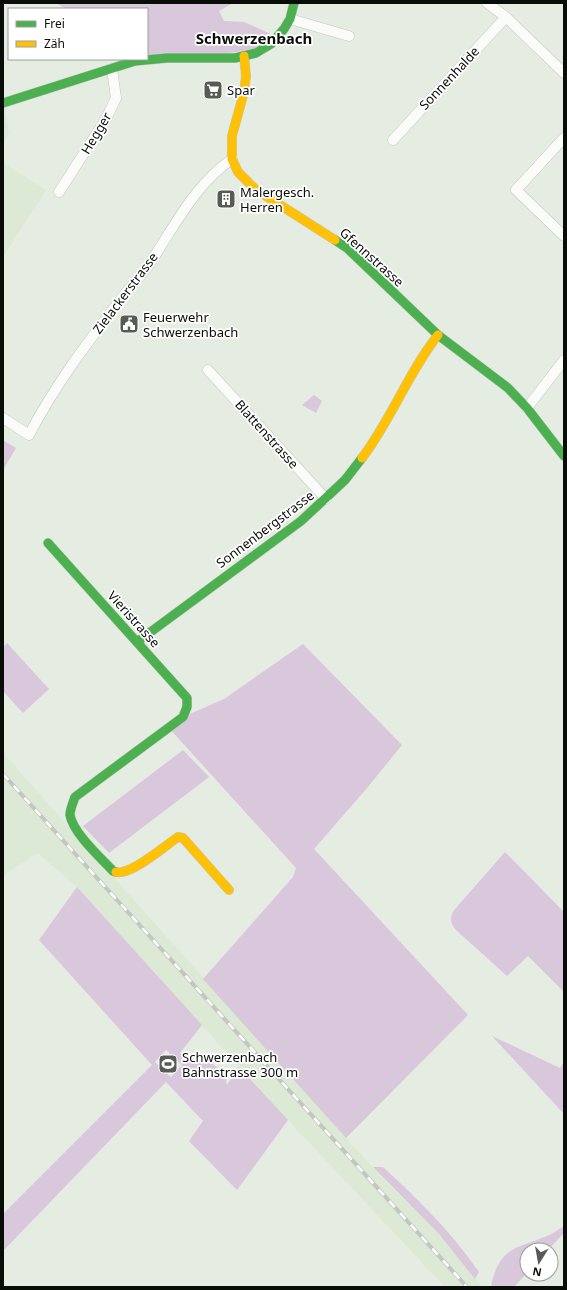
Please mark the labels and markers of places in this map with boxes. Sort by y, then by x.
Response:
supermarket icon: Spar [202,79,224,101]
place label: Spar [227,81,255,99]
place label: Malergesch. Herren [240,183,314,216]
building icon: Malergesch. Herren [215,188,237,210]
place label: Feuerwehr Schwerzenbach [143,308,238,341]
public building icon: Feuerwehr Schwerzenbach [118,313,140,335]
place label: Schwerzenbach Bahnstrasse 300 m [182,1048,298,1081]
sports icon: Schwerzenbach Bahnstrasse 300 m [157,1053,179,1075]

